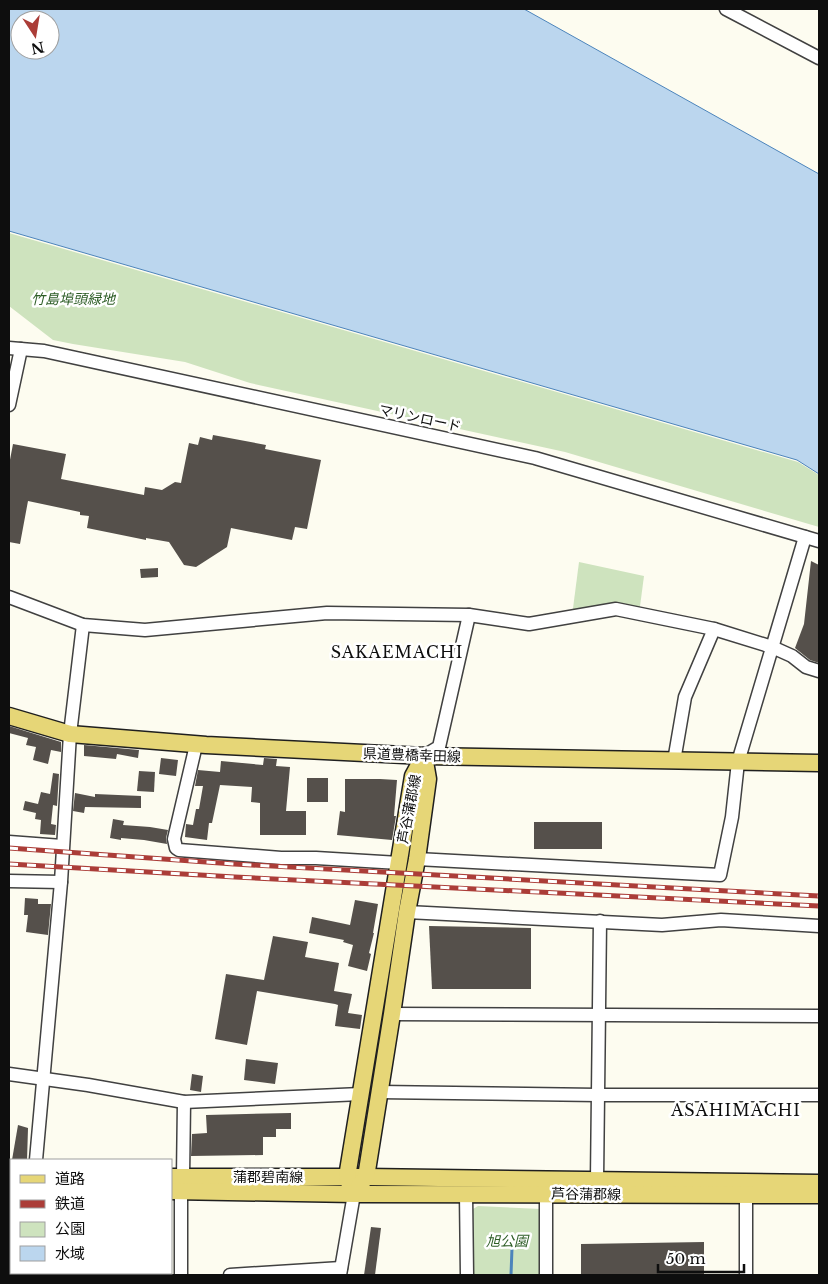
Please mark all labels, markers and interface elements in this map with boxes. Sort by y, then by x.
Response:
north arrow [10,10,60,60]
text: N [29,38,46,58]
park label: 竹島埠頭緑地 [31,290,117,308]
street label: マリンロード [377,400,463,436]
district label: SAKAEMACHI [331,642,463,662]
street label: 県道豊橋幸田線 [363,744,461,766]
street label: 芦谷蒲郡線 [393,773,425,845]
district label: ASAHIMACHI [670,1100,801,1120]
legend [10,1159,172,1274]
street label: 蒲郡碧南線 [233,1168,303,1186]
text: 道路 [55,1169,85,1188]
street label: 芦谷蒲郡線 [551,1184,621,1204]
text: 鉄道 [55,1194,85,1213]
text: 公園 [55,1219,85,1238]
park label: 旭公園 [486,1232,530,1250]
scale bar [658,1242,744,1274]
text: 水域 [55,1244,85,1263]
text: 50 m [666,1249,706,1268]

